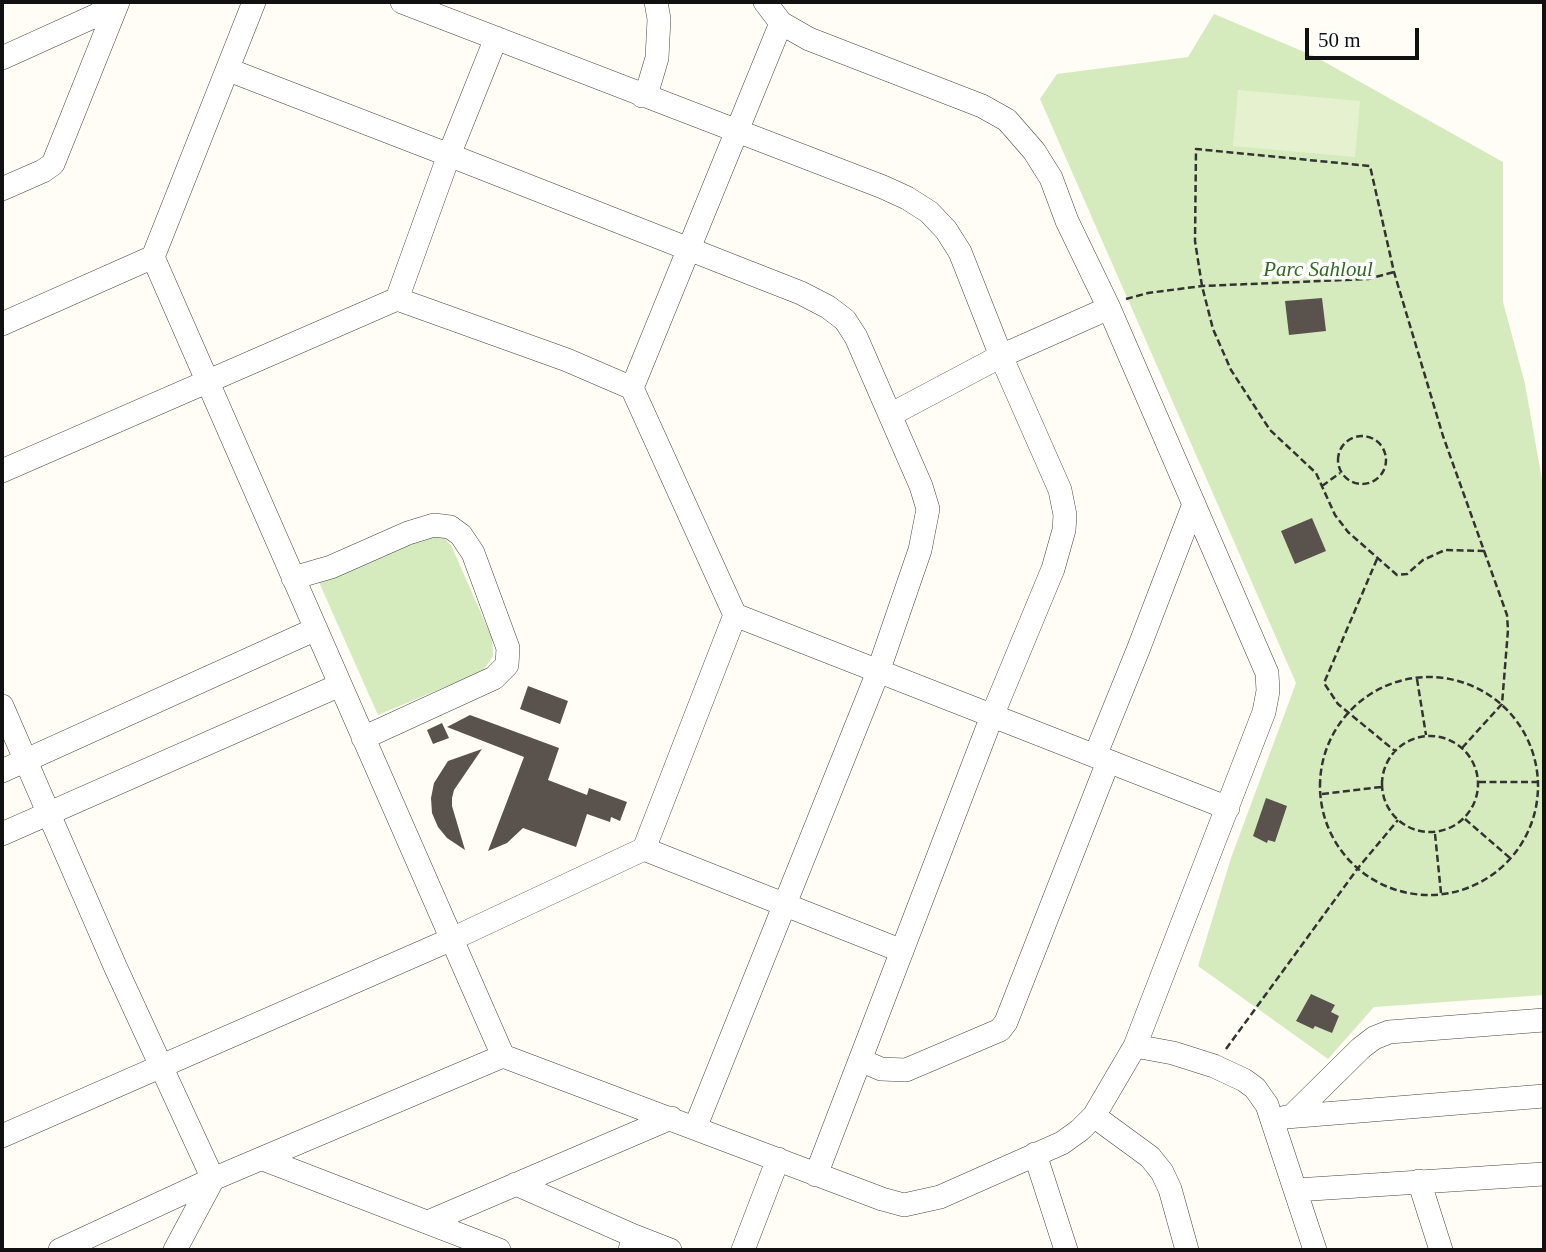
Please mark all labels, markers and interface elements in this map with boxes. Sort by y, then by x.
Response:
scale bar [1308,14,1422,58]
text: 50 m [1318,28,1361,52]
park label: Parc Sahloul [1259,257,1377,283]

